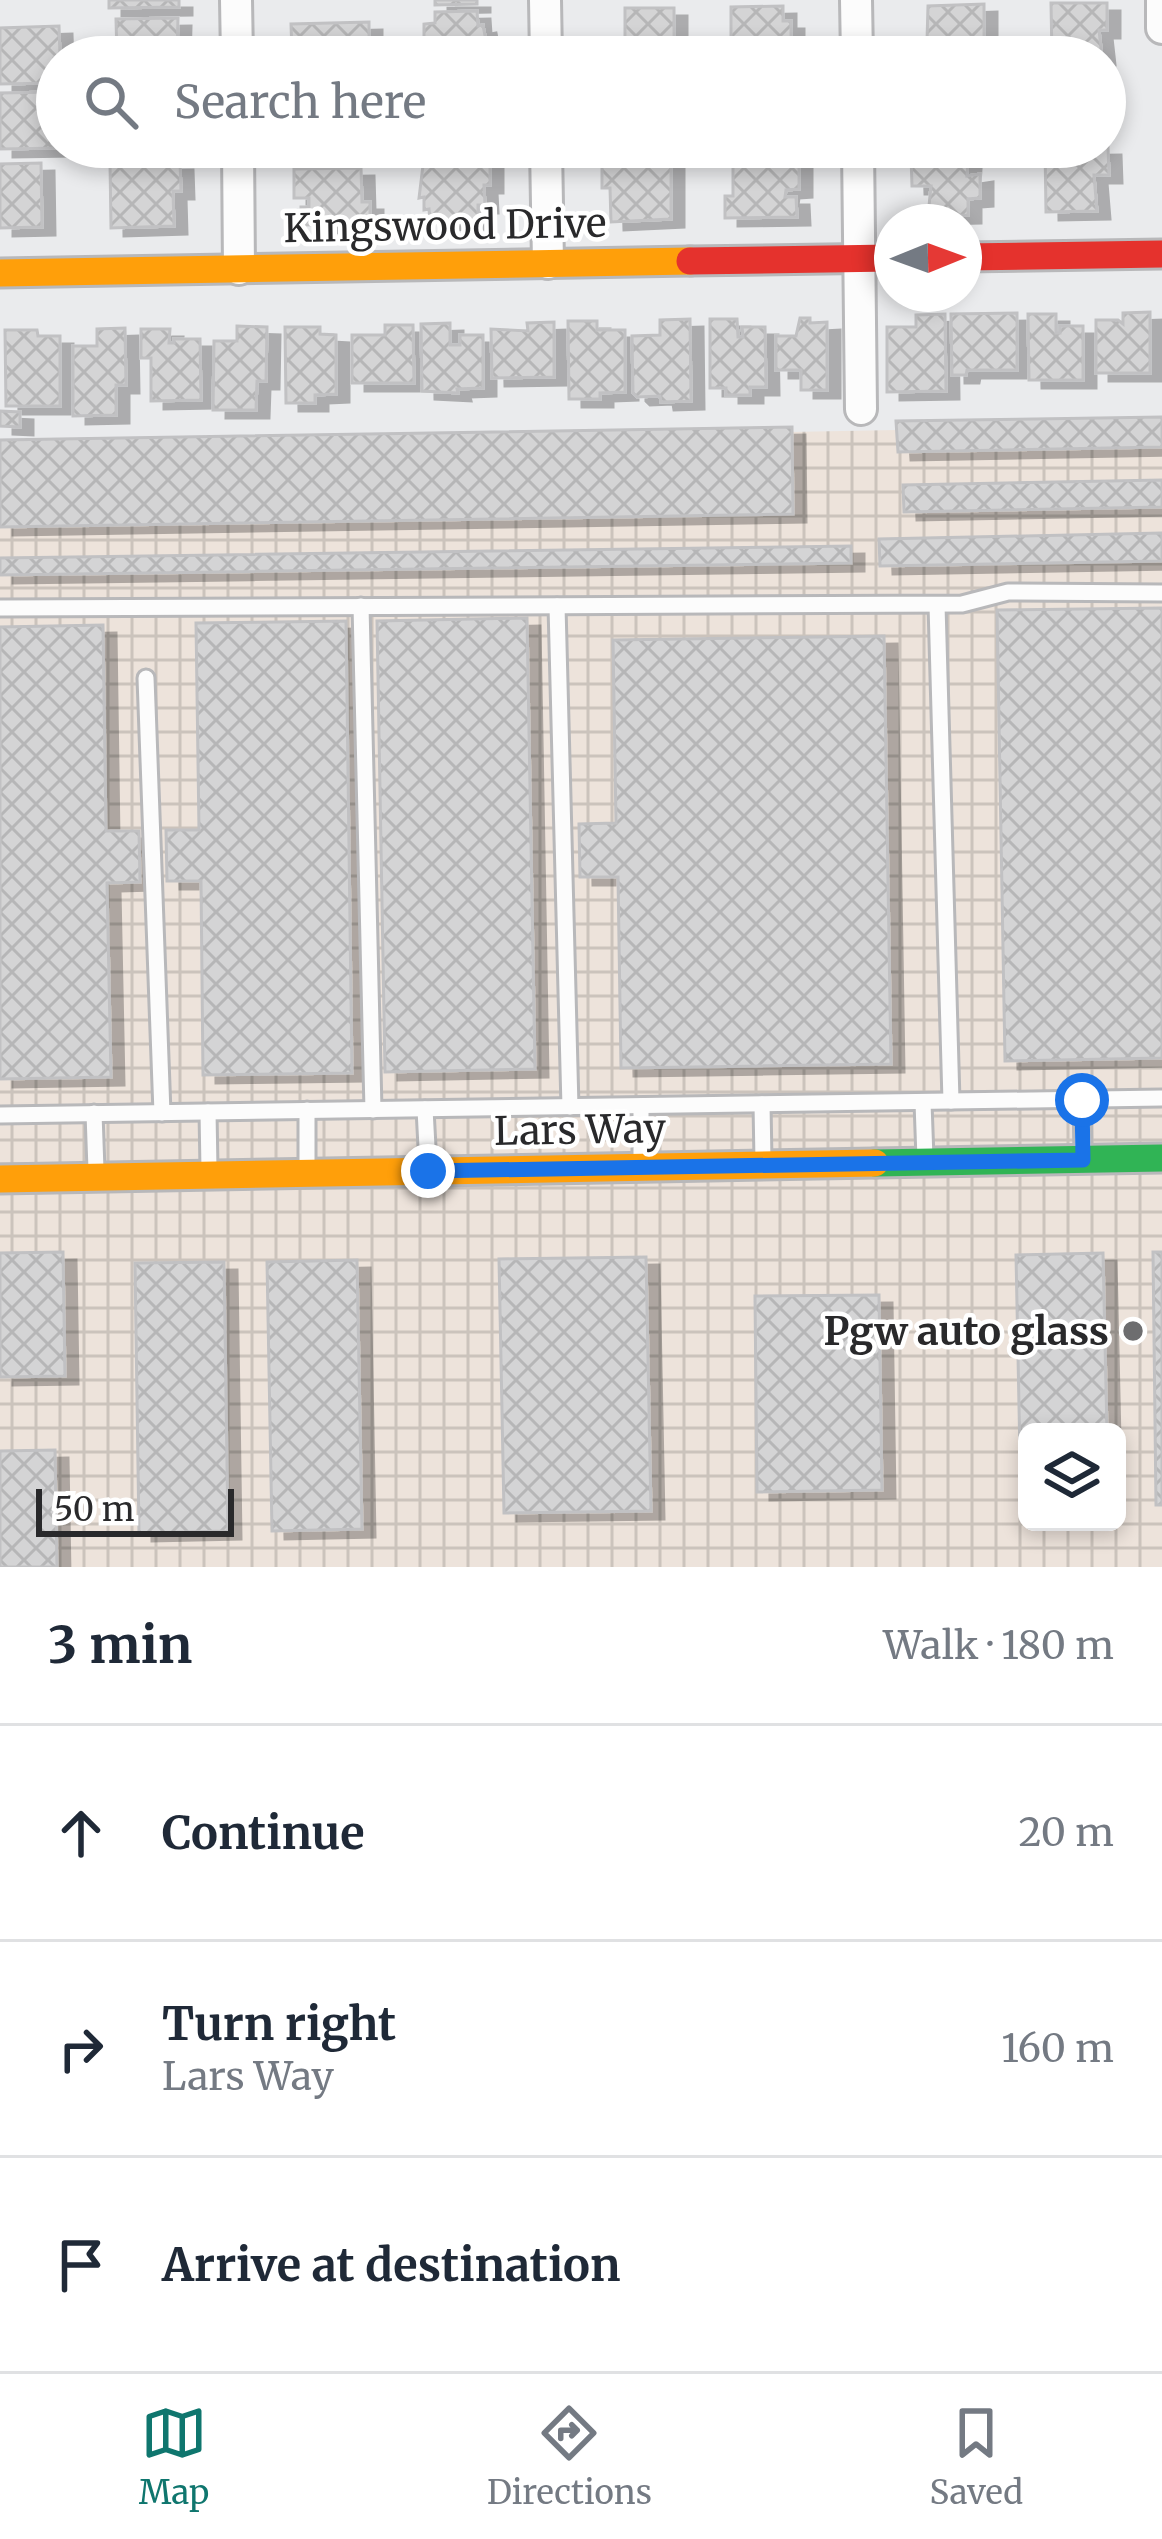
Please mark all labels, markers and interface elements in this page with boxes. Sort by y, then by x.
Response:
search box [36,36,1126,168]
icon: search [78,69,144,135]
text: Search here [174,74,426,130]
street label: Kingswood Drive [283,199,607,253]
north arrow [874,204,982,312]
route start [1055,1073,1109,1127]
street label: Lars Way [494,1104,667,1156]
route end [401,1144,455,1198]
place label: Pgw auto glass [824,1307,1109,1356]
marker: Pgw auto glass [1120,1318,1146,1344]
map controls [1018,1423,1126,1531]
button: layers [1018,1423,1126,1531]
scale bar [36,1483,234,1536]
text: 50 m [54,1489,135,1530]
text: 3 min [48,1613,192,1677]
text: Walk · 180 m [883,1621,1114,1670]
icon: ahead [48,1800,114,1866]
text: Continue [162,1805,364,1861]
text: 20 m [1019,1808,1114,1857]
text: Turn right [162,1996,396,2052]
icon: right [48,2016,114,2082]
text: 160 m [1001,2024,1114,2073]
text: Lars Way [162,2052,334,2101]
icon: arrive [48,2232,114,2298]
text: Arrive at destination [162,2237,620,2293]
tab: Map [139,2400,209,2513]
tab: Directions [487,2400,652,2513]
tab: Saved [930,2400,1023,2513]

